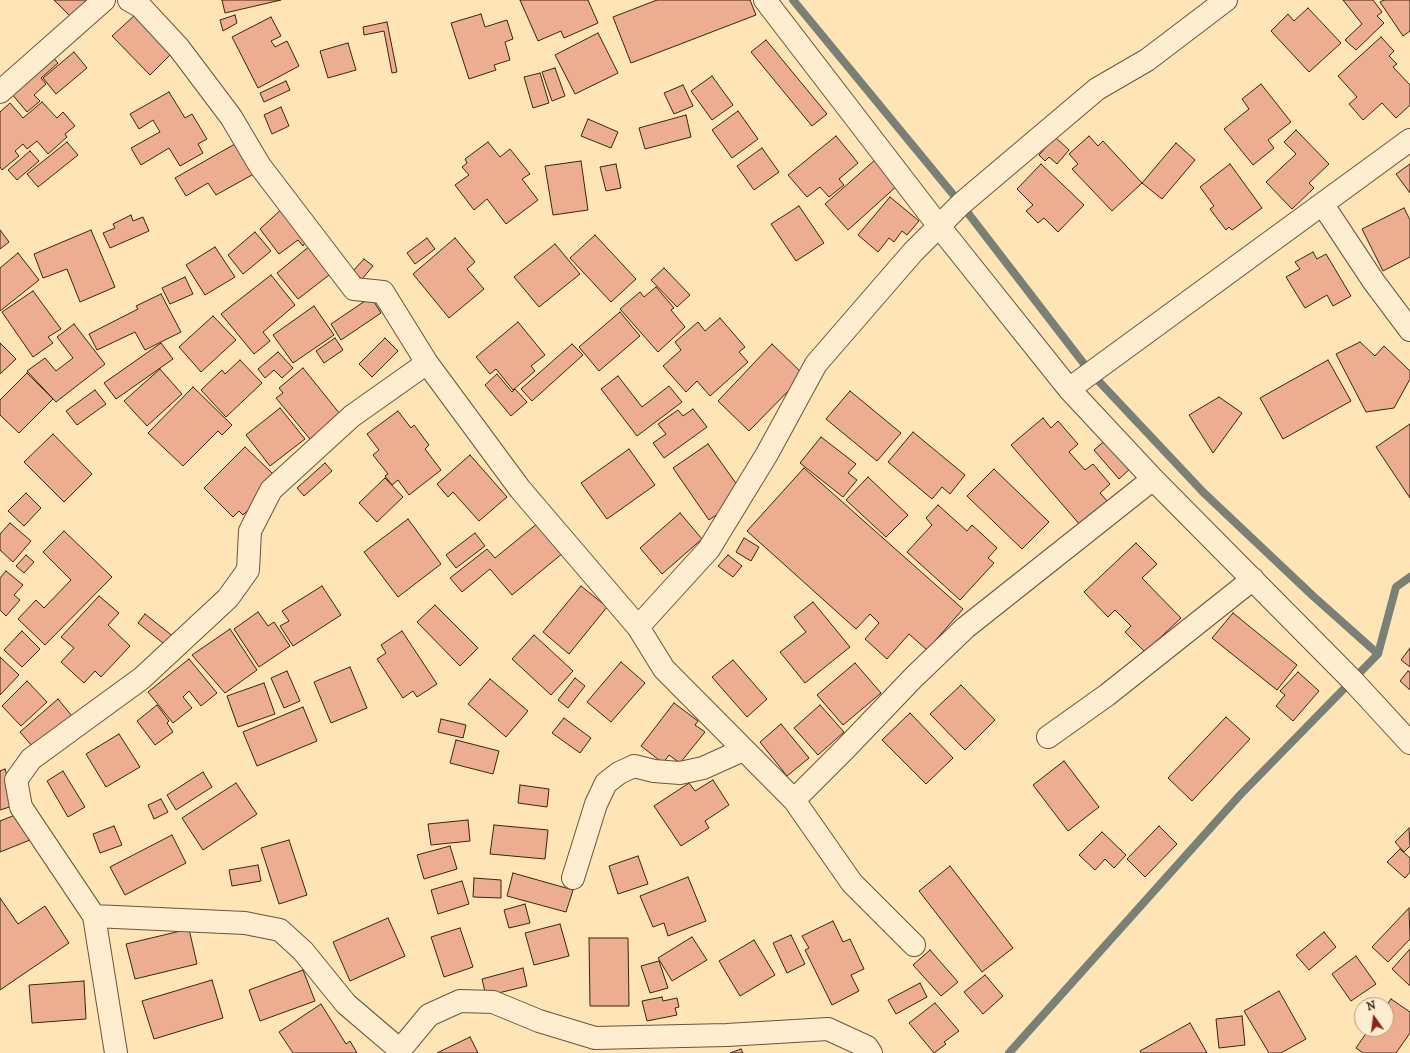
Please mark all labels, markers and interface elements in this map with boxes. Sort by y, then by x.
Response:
north arrow [1354,997,1394,1037]
text: N [1365,998,1377,1014]

